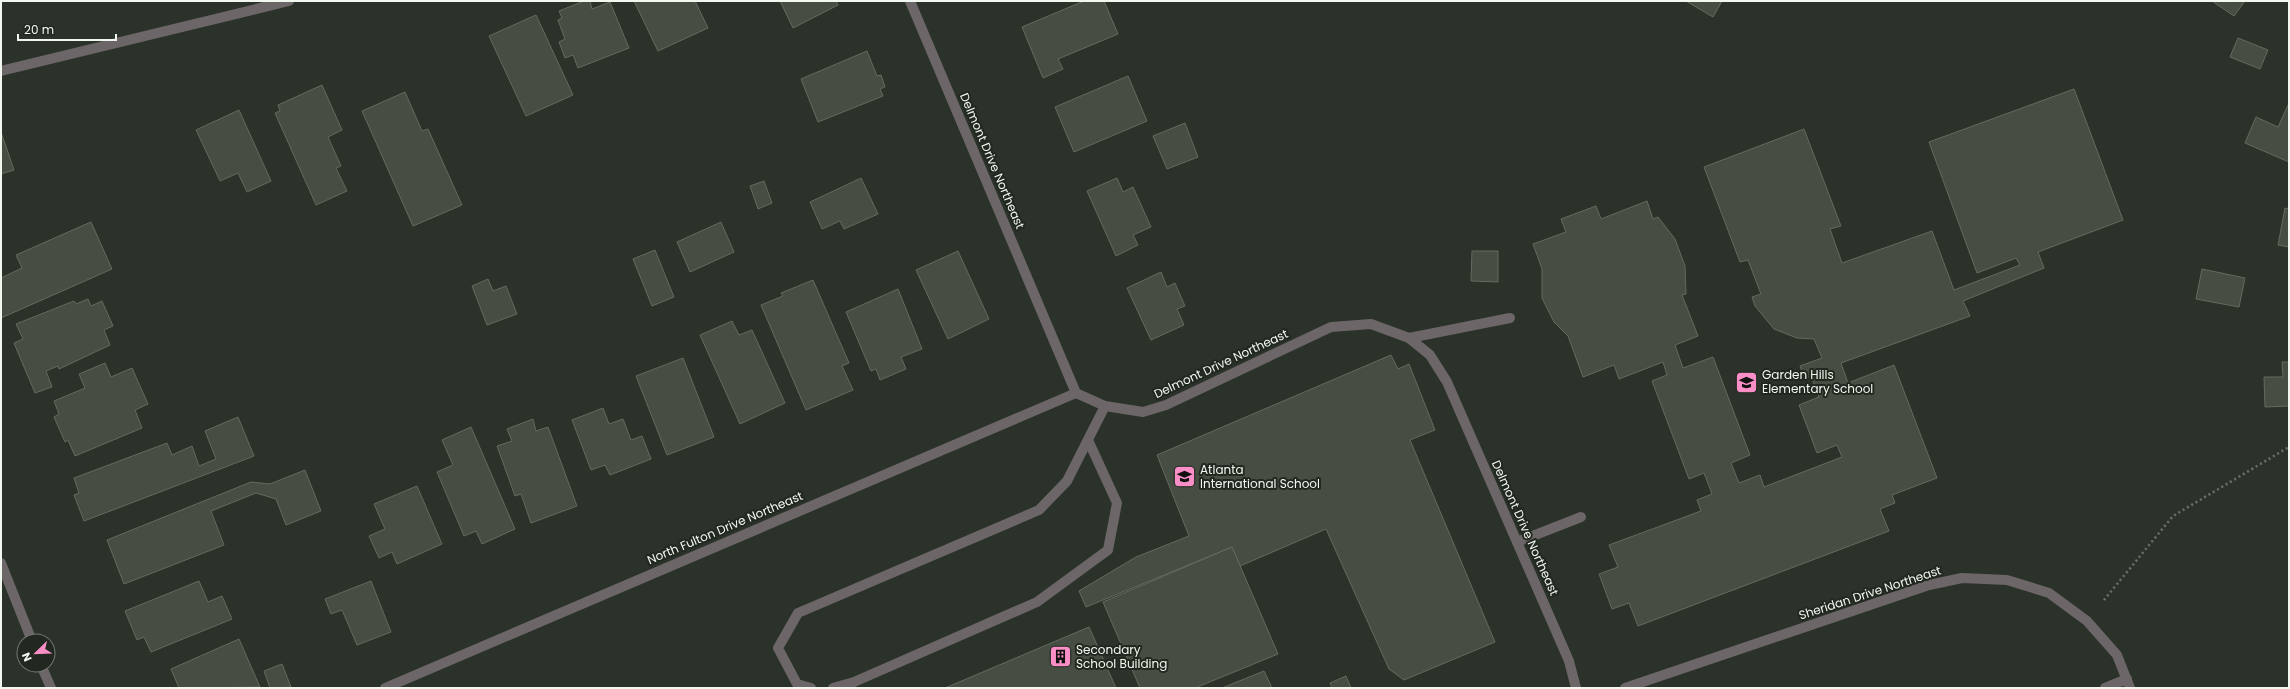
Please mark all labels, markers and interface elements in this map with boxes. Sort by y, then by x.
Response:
scale bar [18,16,116,42]
text: 20 m [24,21,54,38]
street label: Delmont Drive Northeast [956,90,1029,231]
street label: Delmont Drive Northeast [1151,325,1291,402]
place label: Garden Hills Elementary School [1762,366,1873,397]
school or university icon: Garden Hills Elementary School [1733,369,1759,395]
street label: Delmont Drive Northeast [1488,458,1563,598]
place label: Atlanta International School [1200,461,1320,492]
school or university icon: Atlanta International School [1171,464,1197,490]
street label: North Fulton Drive Northeast [644,487,805,568]
street label: Sheridan Drive Northeast [1796,561,1943,624]
north arrow [16,633,56,673]
place label: Secondary School Building [1076,641,1167,672]
building icon: Secondary School Building [1047,644,1073,670]
text: N [18,650,36,664]

